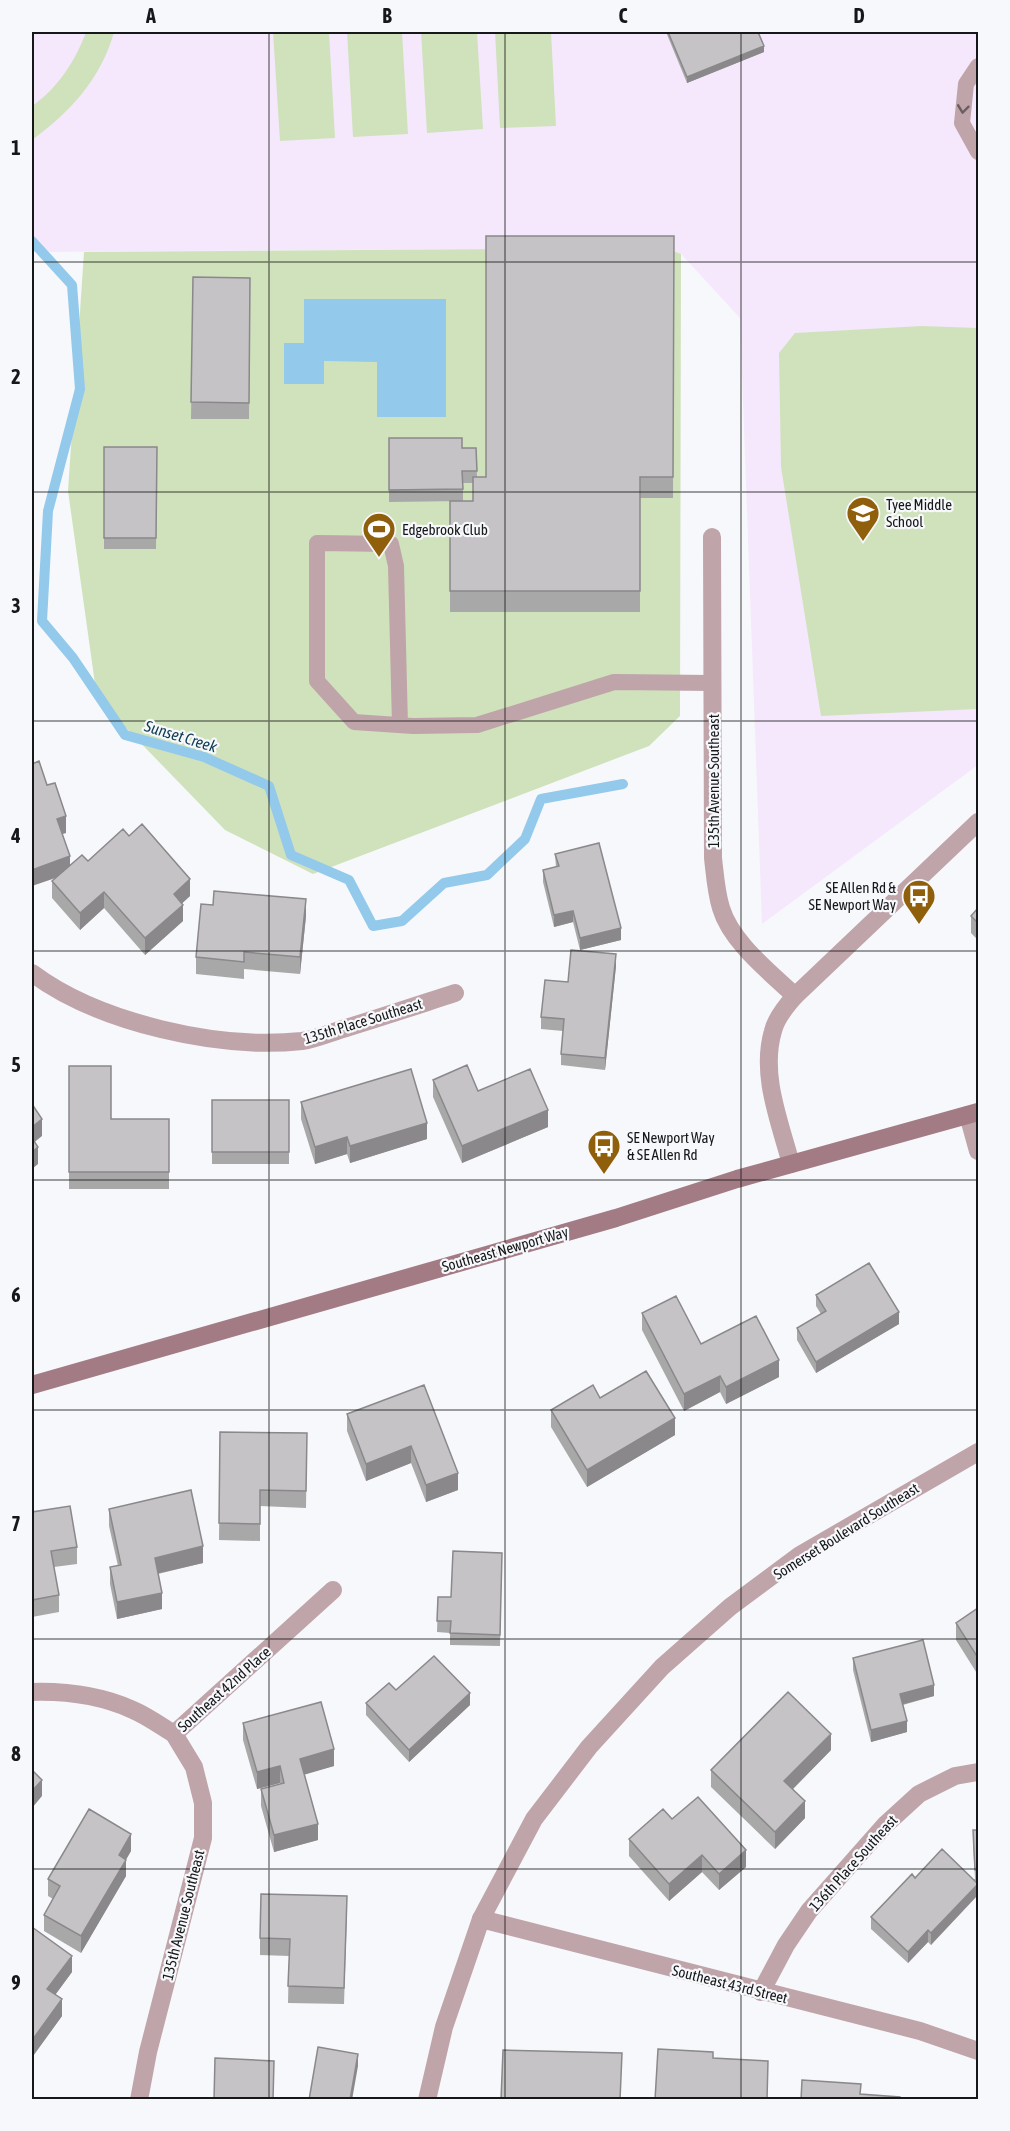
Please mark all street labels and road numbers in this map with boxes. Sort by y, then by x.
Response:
street label: 135th Avenue Southeast [705,714,722,848]
street label: 135th Place Southeast [302,995,424,1047]
street label: Southeast Newport Way [440,1223,570,1275]
street label: Somerset Boulevard Southeast [770,1479,922,1583]
street label: Southeast 42nd Place [174,1643,274,1735]
street label: 136th Place Southeast [805,1812,901,1914]
street label: 135th Avenue Southeast [159,1848,207,1982]
street label: Southeast 43rd Street [671,1961,789,2007]

